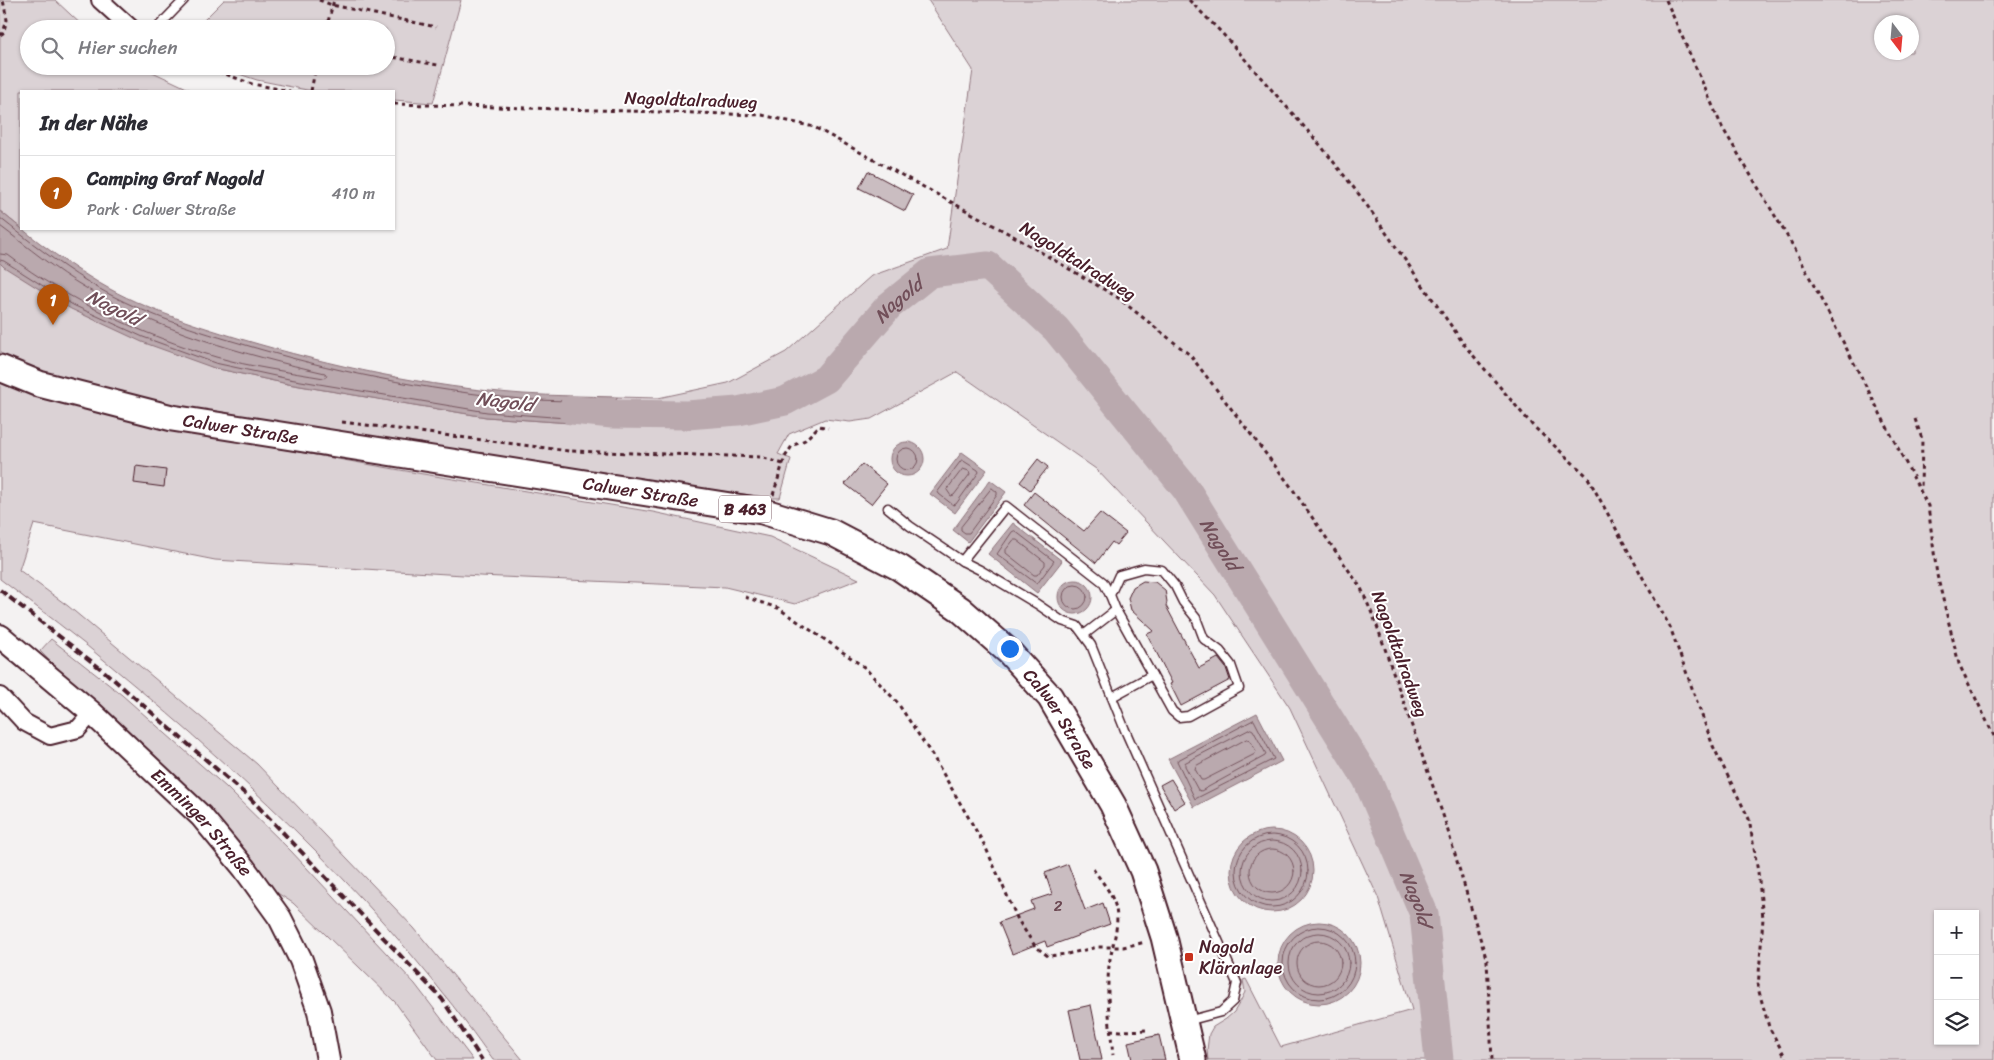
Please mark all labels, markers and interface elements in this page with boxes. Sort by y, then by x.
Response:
north arrow [1874,15,1919,60]
search box [20,20,395,75]
text: Hier suchen [78,31,178,64]
icon: search [38,34,66,62]
street label: Nagoldtalradweg [624,82,758,118]
text: In der Nähe [40,104,148,142]
text: Camping Graf Nagold [87,162,263,195]
text: 1 [53,179,59,208]
text: 410 m [332,179,375,208]
text: Park · Calwer Straße [87,195,236,224]
street label: Nagoldtalradweg [1013,212,1143,310]
water label: Nagold [865,266,934,331]
water label: Nagold [81,280,151,337]
pin: 1 [37,284,69,325]
water label: Nagold [474,382,540,422]
street label: Calwer Straße [181,404,301,454]
street label: Calwer Straße [581,467,701,517]
road number: B 463 [719,496,771,522]
water label: Nagold [1191,511,1252,581]
street label: Nagoldtalradweg [1362,586,1438,722]
your location [997,636,1023,662]
street label: Calwer Straße [1015,661,1105,776]
street label: Emminger Straße [143,760,261,883]
water label: Nagold [1390,865,1442,932]
house number: 2 [1054,893,1063,919]
map controls [1934,910,1979,1045]
button: + [1934,910,1979,955]
place label: Nagold Kläranlage [1199,931,1283,984]
marker: Nagold Kläranlage [1183,951,1195,963]
button: − [1934,955,1979,1000]
button: layers [1934,1000,1979,1045]

